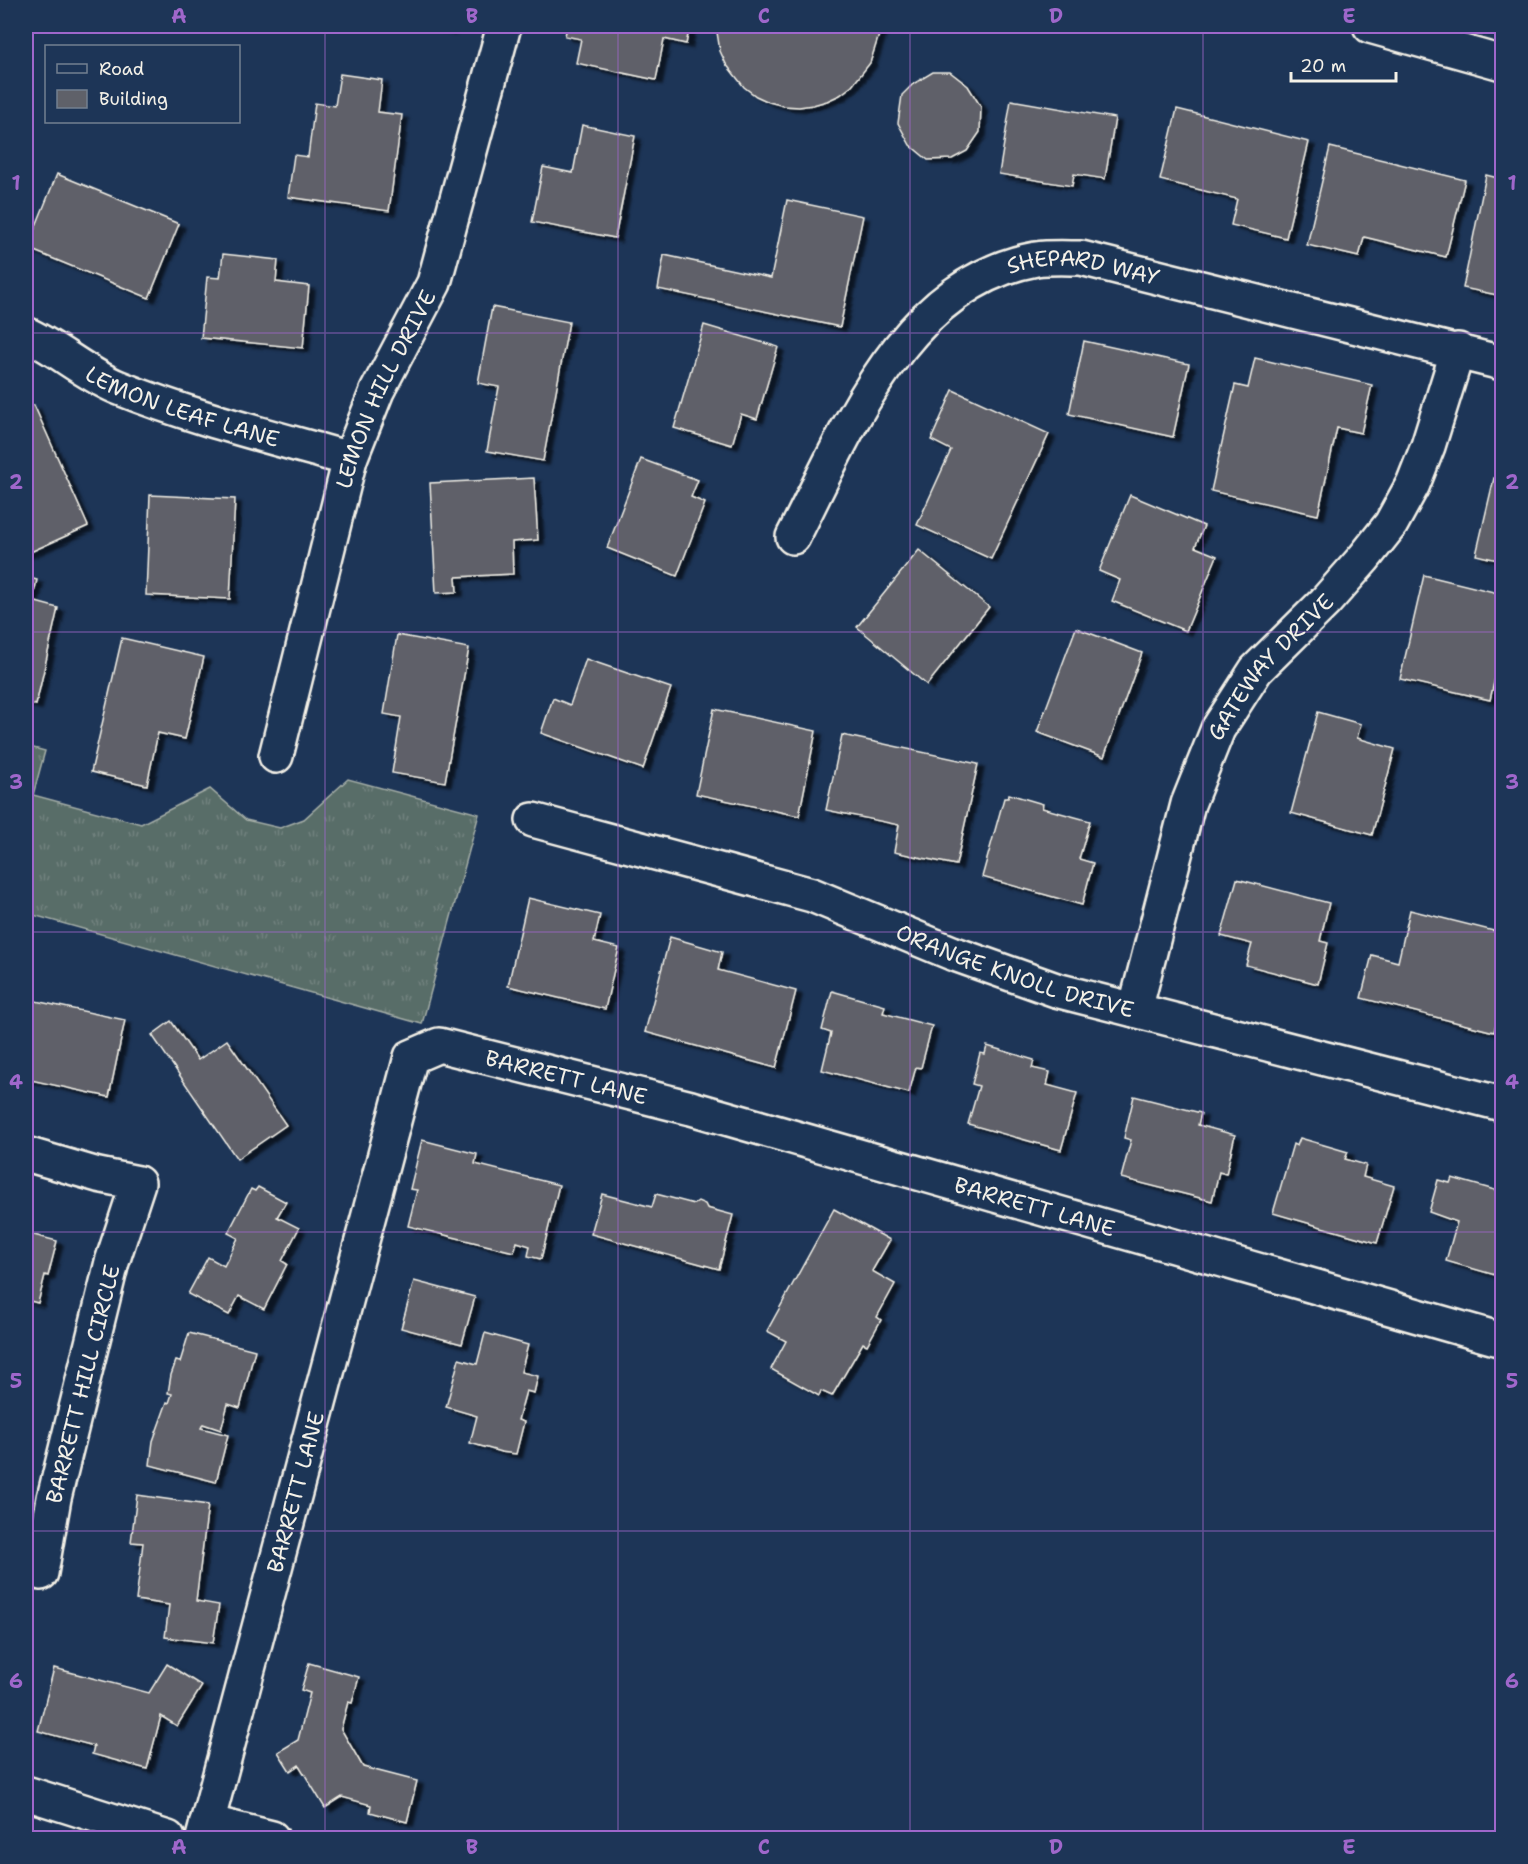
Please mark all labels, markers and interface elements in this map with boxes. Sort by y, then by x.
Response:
text: A [171,3,187,29]
text: B [466,3,478,29]
text: C [758,3,770,29]
text: D [1049,3,1063,29]
text: E [1342,3,1356,29]
legend [45,45,240,123]
scale bar [1291,45,1396,83]
text: 20 m [1300,54,1346,78]
text: Road [99,57,144,81]
text: Building [99,87,168,111]
text: 1 [11,170,21,196]
text: 1 [1507,170,1517,196]
street label: SHEPARD WAY [1003,243,1163,292]
street label: LEMON HILL DRIVE [329,285,442,491]
street label: LEMON LEAF LANE [80,359,283,453]
text: 2 [9,469,23,495]
text: 2 [1505,469,1519,495]
street label: GATEWAY DRIVE [1201,587,1340,744]
text: 3 [9,769,23,795]
text: 3 [1505,769,1519,795]
street label: ORANGE KNOLL DRIVE [892,917,1137,1024]
street label: BARRETT LANE [482,1043,650,1111]
text: 4 [9,1069,23,1095]
text: 4 [1505,1069,1519,1095]
street label: BARRETT LANE [951,1170,1118,1243]
street label: BARRETT HILL CIRCLE [39,1262,127,1506]
text: 5 [10,1368,22,1394]
text: 5 [1506,1368,1518,1394]
street label: BARRETT LANE [260,1408,330,1576]
text: 6 [9,1668,23,1694]
text: 6 [1505,1668,1519,1694]
text: A [171,1834,187,1860]
text: B [466,1834,478,1860]
text: C [758,1834,770,1860]
text: D [1049,1834,1063,1860]
text: E [1342,1834,1356,1860]

